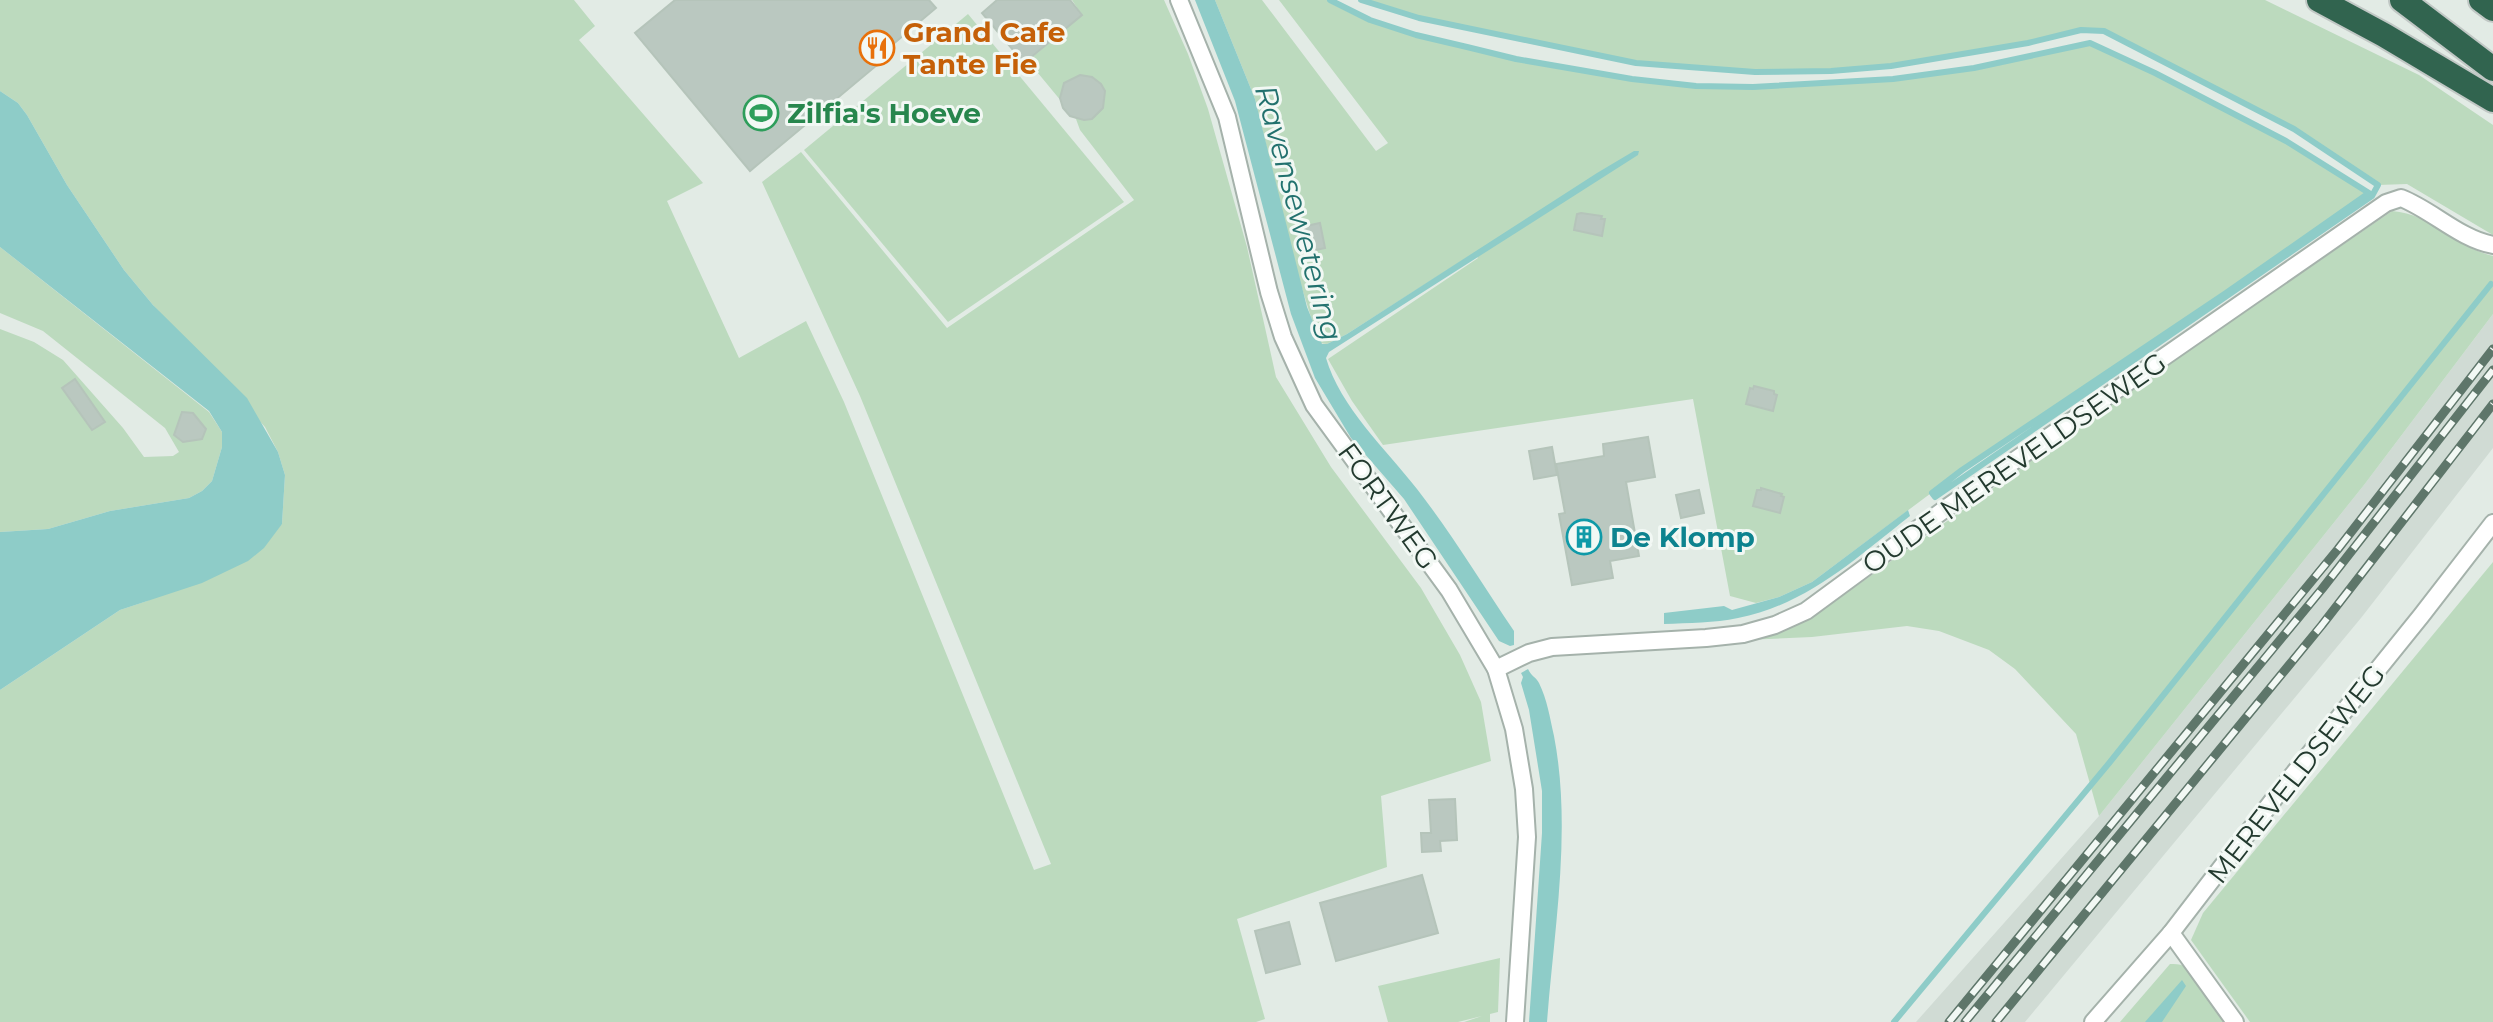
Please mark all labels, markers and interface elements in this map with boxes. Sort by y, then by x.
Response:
place label: Grand Cafe Tante Fie [903,15,1065,81]
restaurant icon: Grand Cafe Tante Fie [858,29,896,67]
water label: Ravensewetering [1247,81,1351,345]
sports icon: Zilfia's Hoeve [742,94,780,132]
place label: Zilfia's Hoeve [787,96,981,130]
street label: OUDE MEREVELDSEWEG [1855,345,2173,581]
street label: FORTWEG [1331,436,1445,576]
building icon: De Klomp [1565,518,1603,556]
place label: De Klomp [1610,520,1755,554]
street label: MEREVELDSEWEG [2200,658,2392,890]

